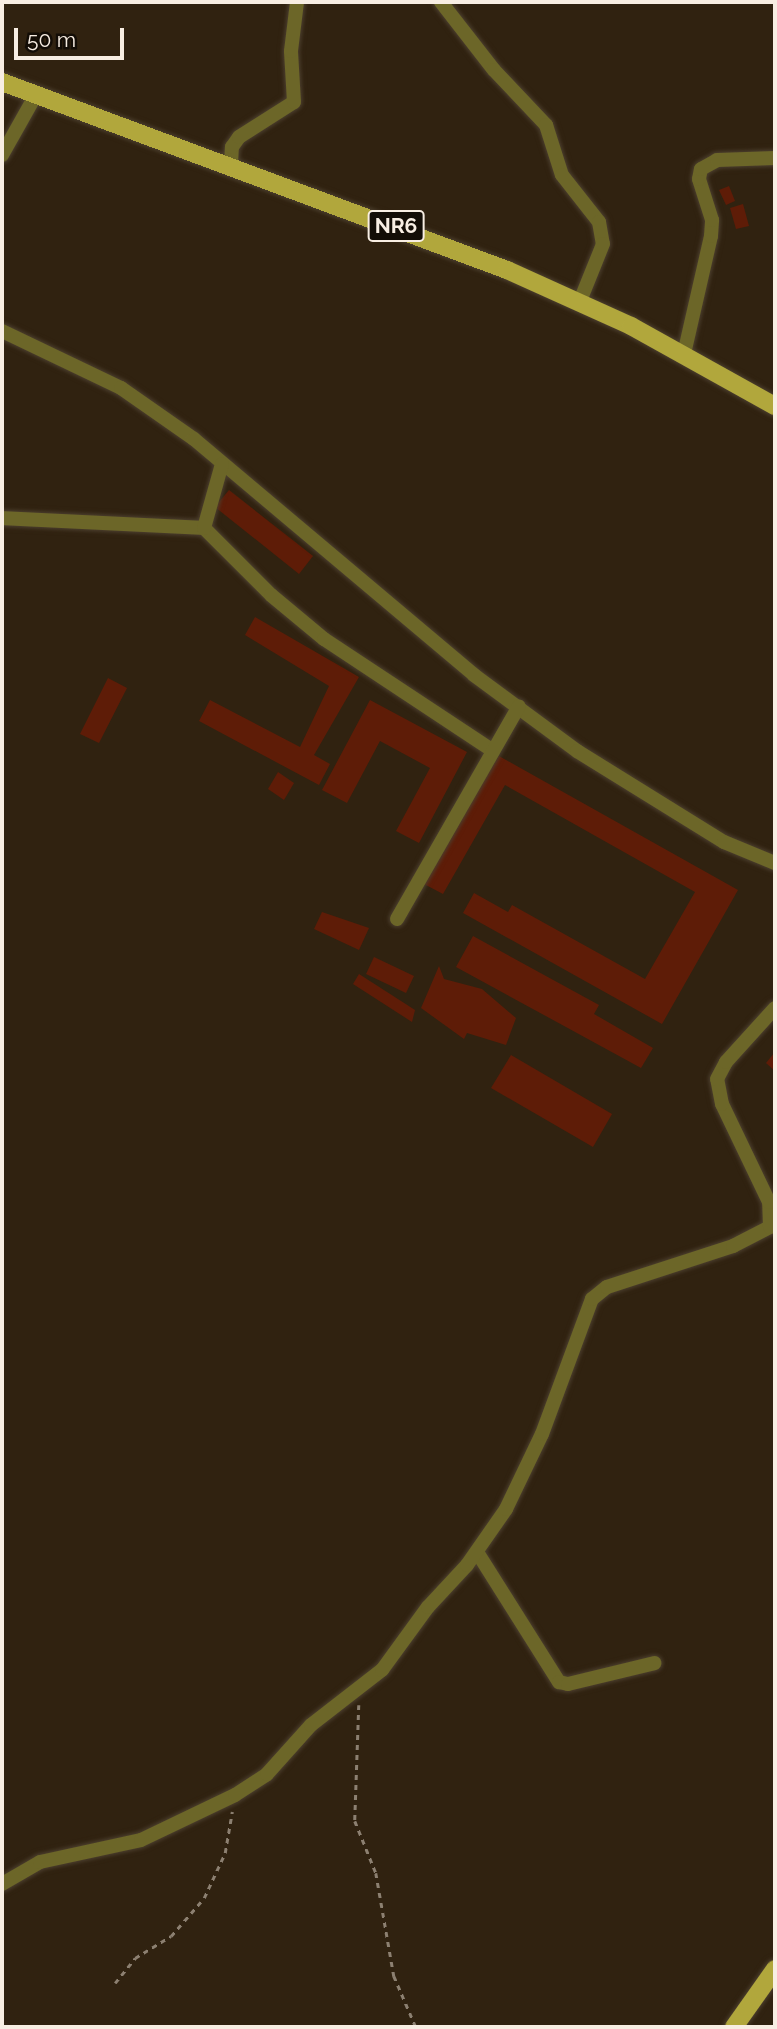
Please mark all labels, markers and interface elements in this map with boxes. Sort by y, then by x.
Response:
scale bar [18,14,128,58]
text: 50 m [27,27,76,52]
road number: NR6 [366,208,426,244]

